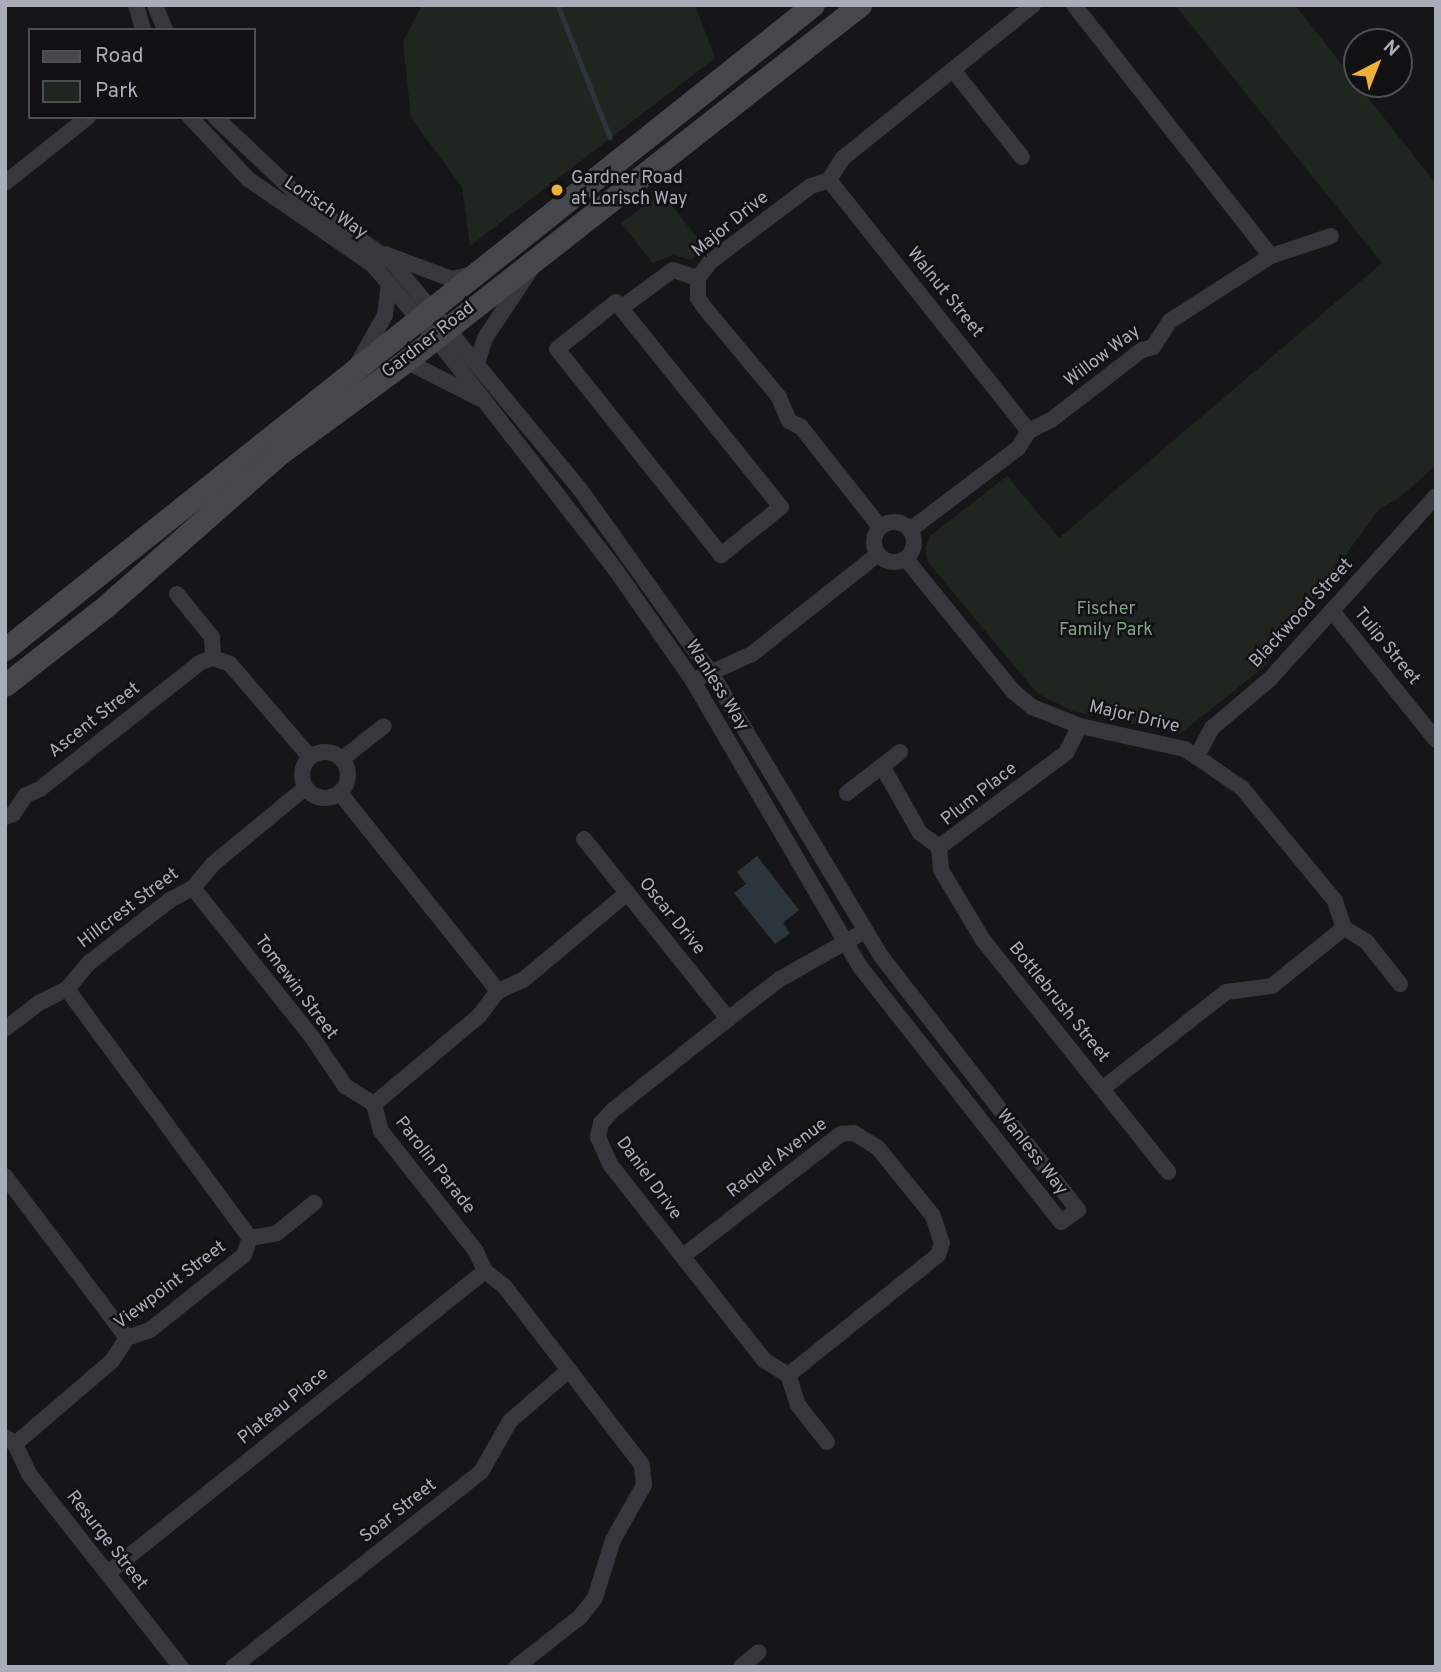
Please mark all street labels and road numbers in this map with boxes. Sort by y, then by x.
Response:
street label: Lorisch Way [279,173,371,245]
street label: Major Drive [688,188,774,262]
street label: Walnut Street [901,244,987,342]
street label: Gardner Road [378,298,480,384]
street label: Willow Way [1061,321,1145,393]
street label: Blackwood Street [1246,555,1358,673]
street label: Tulip Street [1348,604,1424,690]
street label: Wanless Way [679,636,753,736]
street label: Ascent Street [45,679,145,763]
street label: Major Drive [1087,697,1181,739]
street label: Plum Place [938,759,1022,831]
street label: Hillcrest Street [74,864,184,954]
street label: Oscar Drive [633,874,709,960]
street label: Tomewin Street [249,932,341,1044]
street label: Bottlebrush Street [1003,938,1113,1068]
street label: Wanless Way [991,1106,1071,1200]
street label: Parolin Parade [389,1113,479,1219]
street label: Raquel Avenue [723,1114,833,1204]
street label: Daniel Drive [611,1133,685,1225]
street label: Viewpoint Street [111,1237,231,1335]
street label: Plateau Place [234,1364,334,1450]
street label: Soar Street [356,1475,442,1549]
street label: Resurge Street [61,1487,151,1595]

